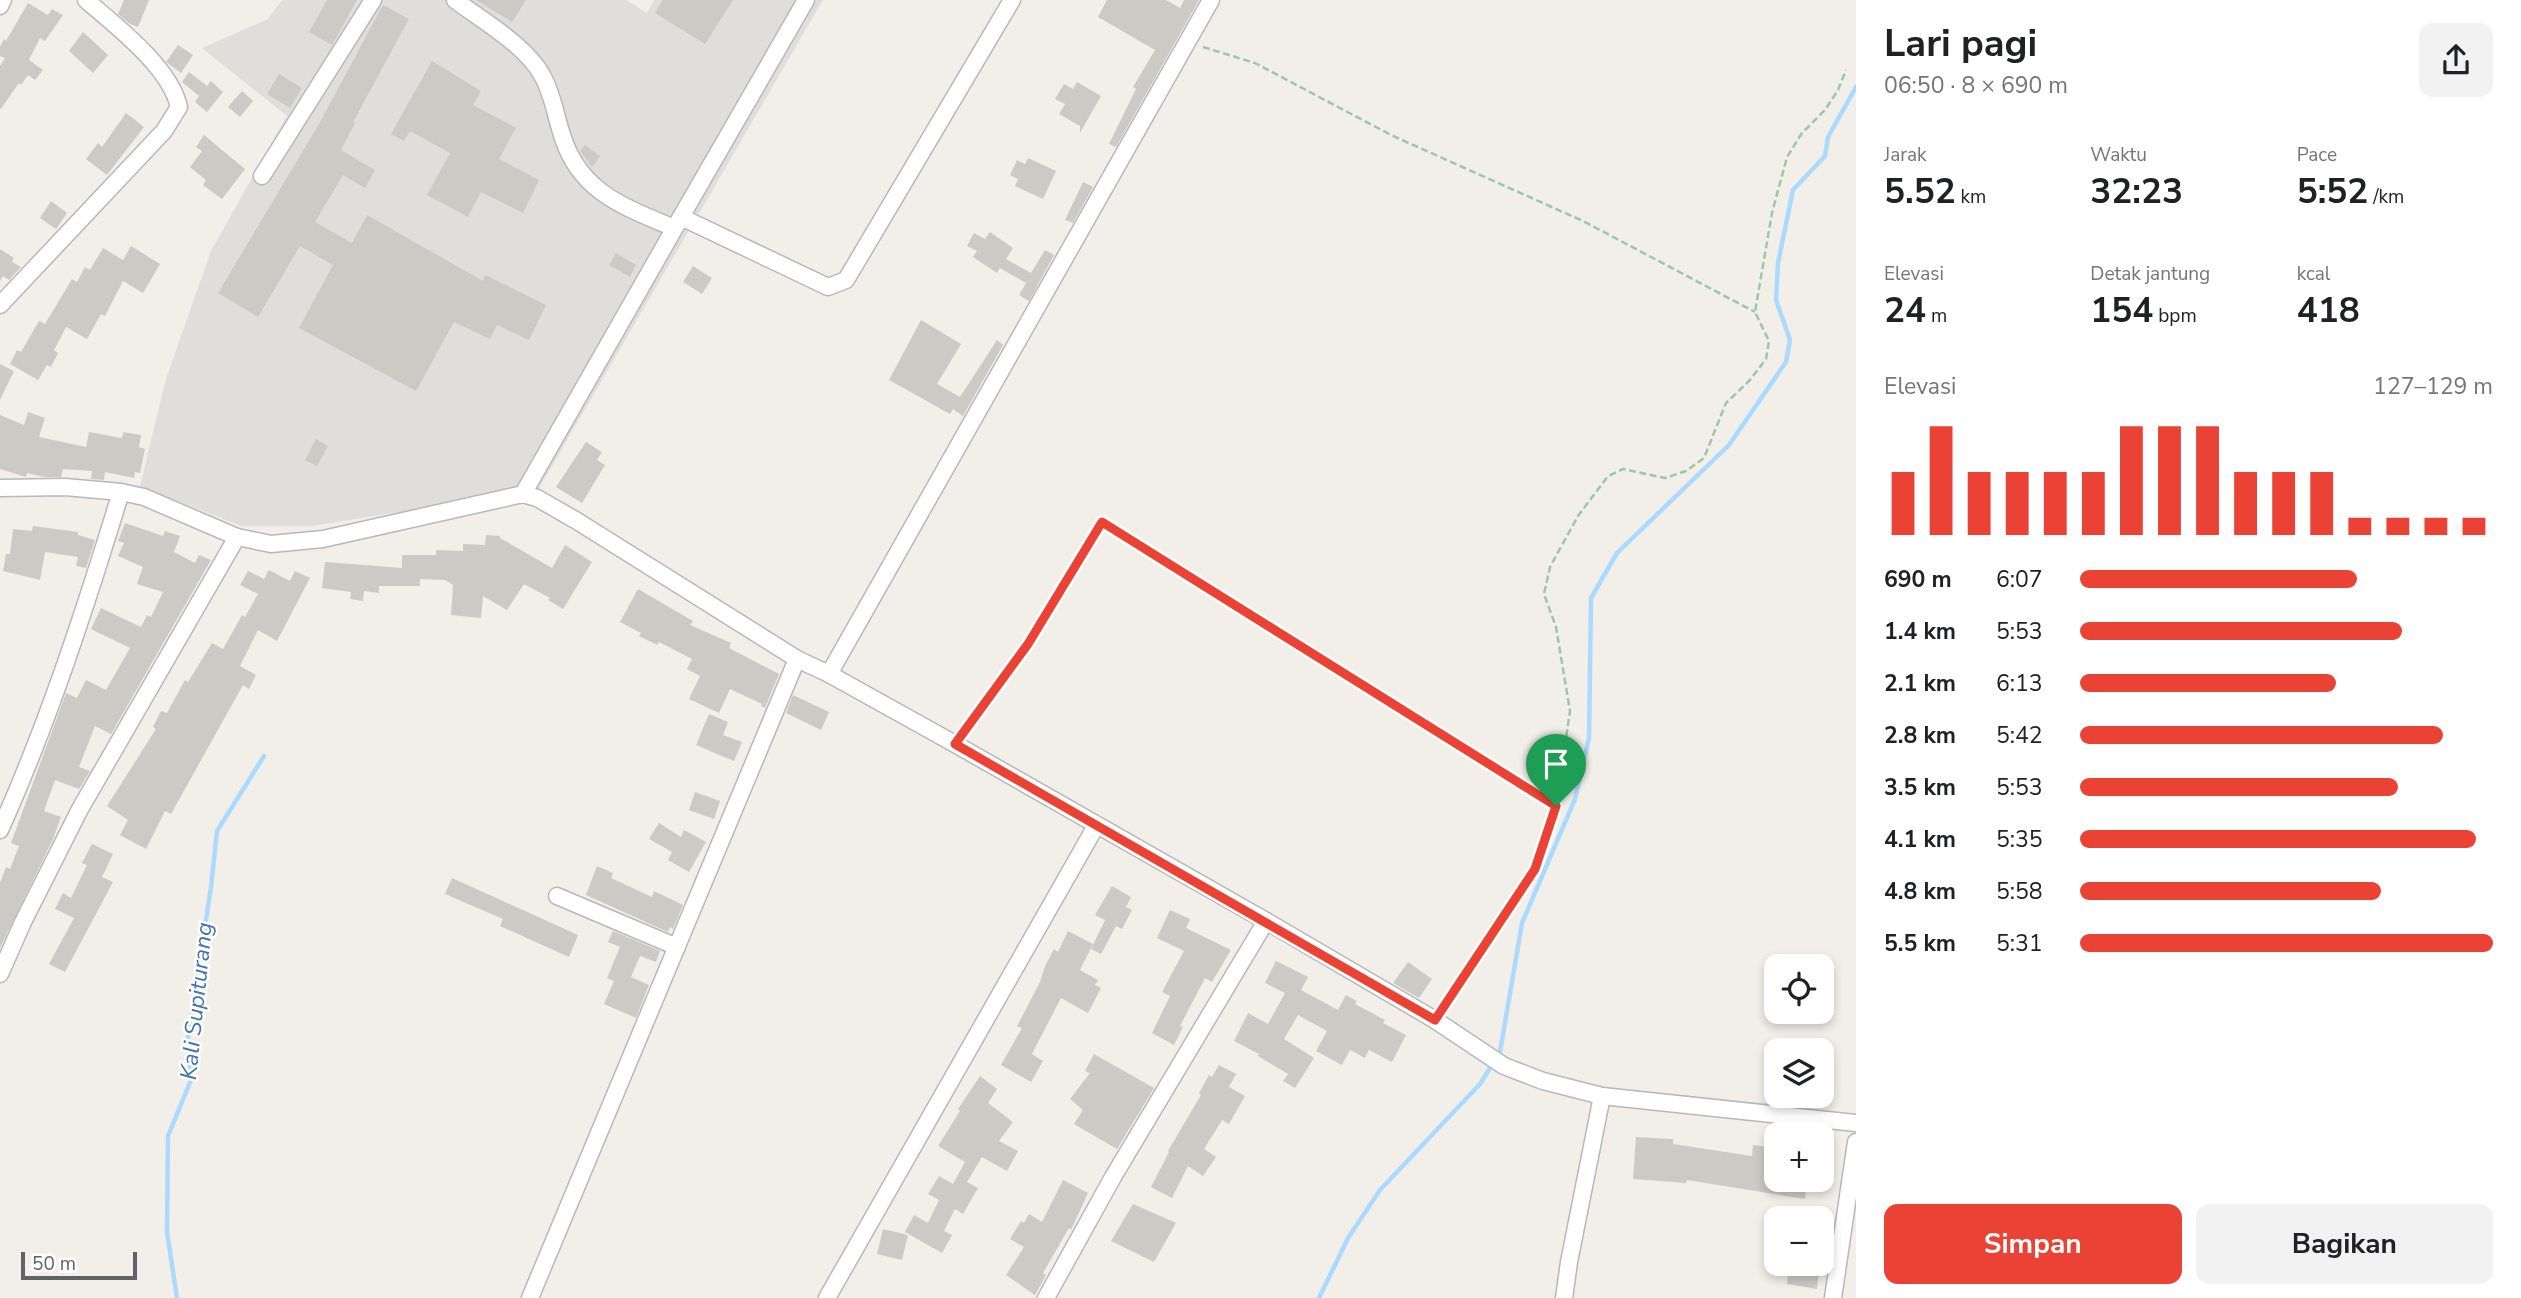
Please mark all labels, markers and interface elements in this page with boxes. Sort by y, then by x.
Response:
text: Lari pagi [1884,18,2037,69]
button: share [2419,23,2493,97]
text: 06:50 · 8 × 690 m [1884,70,2068,101]
text: Jarak [1884,142,1927,168]
text: Waktu [2090,142,2147,168]
text: Pace [2297,142,2337,168]
text: 5.52 [1884,168,1956,215]
text: 32:23 [2090,168,2183,215]
text: 5:52 [2297,168,2368,215]
text: km [1956,184,1986,210]
text: /km [2368,184,2404,210]
text: Elevasi [1884,261,1944,287]
text: Detak jantung [2090,261,2210,287]
text: kcal [2297,261,2330,287]
text: 24 [1884,287,1926,334]
text: 154 [2090,287,2153,334]
text: 418 [2297,287,2360,334]
text: m [1926,303,1947,329]
text: bpm [2153,303,2197,329]
text: Elevasi [1884,371,1956,402]
text: 127–129 m [2373,371,2493,402]
text: 690 m [1884,564,1952,595]
text: 6:07 [1996,564,2043,595]
text: 1.4 km [1884,616,1956,647]
text: 5:53 [1996,616,2043,647]
text: 2.1 km [1884,668,1956,699]
text: 6:13 [1996,668,2043,699]
text: 2.8 km [1884,720,1956,751]
text: 5:42 [1996,720,2043,751]
pin [1526,734,1586,806]
icon: arrive [1537,745,1575,783]
text: 3.5 km [1884,772,1956,803]
text: 5:53 [1996,772,2043,803]
text: 4.1 km [1884,824,1956,855]
text: 5:35 [1996,824,2043,855]
text: 4.8 km [1884,876,1956,907]
text: 5:58 [1996,876,2043,907]
water label: Kali Supiturang [173,921,220,1081]
text: 5.5 km [1884,928,1956,959]
text: 5:31 [1996,928,2043,959]
map controls [1764,954,1834,1276]
button: locate [1764,954,1834,1024]
button: layers [1764,1038,1834,1108]
button: + [1764,1122,1834,1192]
button: Simpan [1884,1204,2182,1284]
button: Bagikan [2196,1204,2493,1284]
button: − [1764,1206,1834,1276]
scale bar [21,1249,136,1281]
text: 50 m [32,1251,76,1277]

